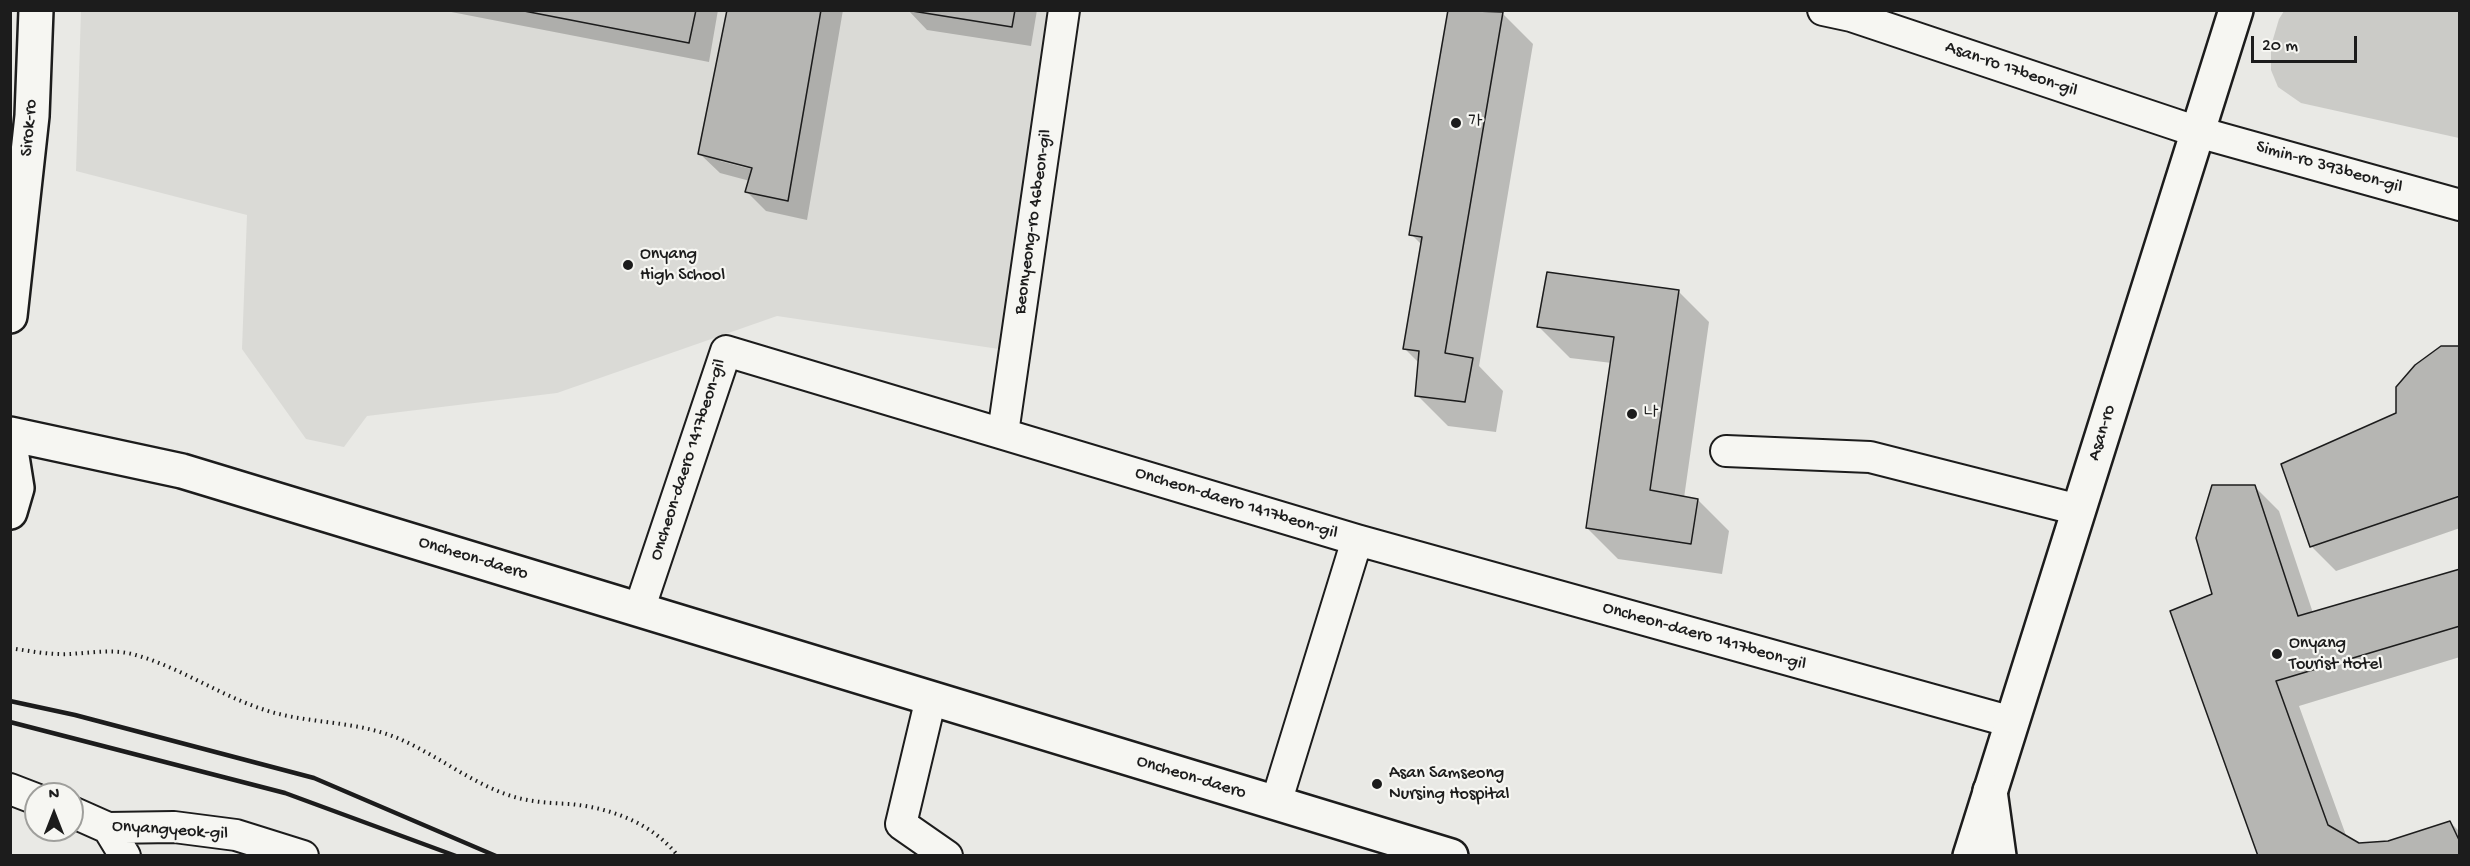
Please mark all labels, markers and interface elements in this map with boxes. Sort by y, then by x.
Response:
scale bar [2254,24,2360,62]
text: 20 m [2262,36,2298,57]
street label: Asan-ro 17beon-gil [1942,37,2080,103]
street label: Sirok-ro [17,98,43,158]
place label: 가 [1468,112,1482,134]
marker: 가 [1449,116,1463,130]
street label: Beonyeong-ro 46beon-gil [1010,128,1058,316]
street label: Simin-ro 393beon-gil [2253,137,2405,199]
place label: Onyang High School [640,244,725,286]
marker: Onyang High School [621,258,635,272]
street label: Oncheon-daero 1417beon-gil [646,356,732,564]
place label: 나 [1644,403,1658,425]
street label: Asan-ro [2084,403,2122,463]
marker: 나 [1625,407,1639,421]
street label: Oncheon-daero 1417beon-gil [1132,463,1340,545]
street label: Oncheon-daero [416,532,530,586]
street label: Oncheon-daero 1417beon-gil [1600,598,1808,676]
place label: Onyang Tourist Hotel [2289,633,2382,676]
marker: Onyang Tourist Hotel [2270,647,2284,661]
street label: Oncheon-daero [1134,751,1248,805]
place label: Asan Samseong Nursing Hospital [1389,763,1509,806]
marker: Asan Samseong Nursing Hospital [1370,777,1384,791]
north arrow [24,782,84,842]
text: N [49,786,59,805]
street label: Onyangyeok-gil [111,816,229,846]

